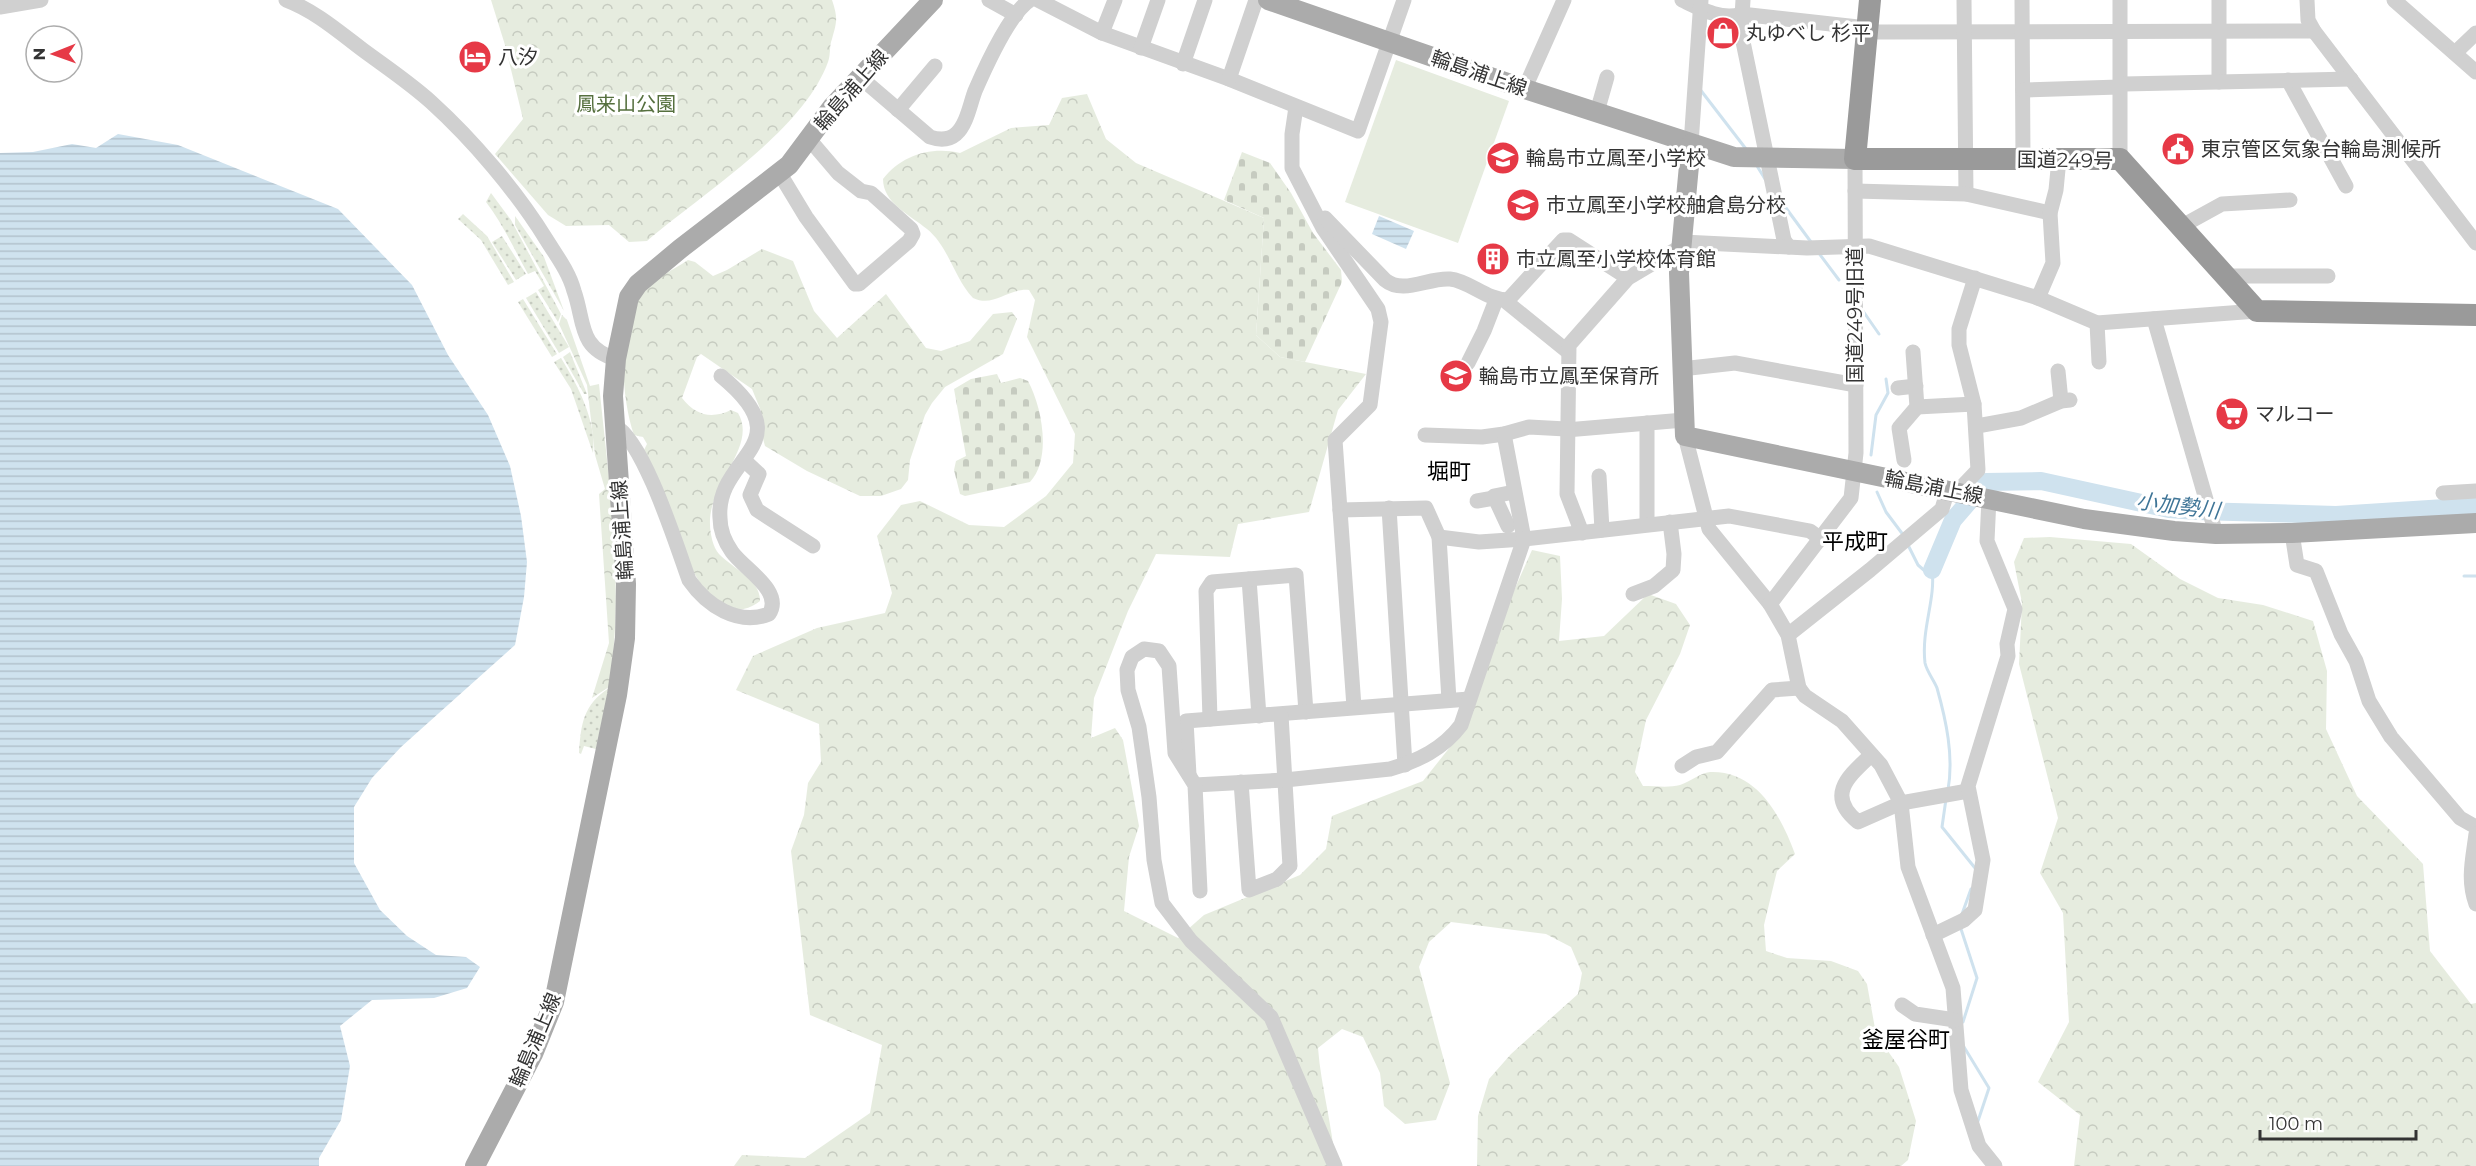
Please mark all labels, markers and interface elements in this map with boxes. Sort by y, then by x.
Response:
shop icon: 丸ゆべし 杉平 [1705,15,1741,51]
place label: 丸ゆべし 杉平 [1746,21,1871,45]
north arrow [24,24,84,84]
hotel icon: 八汐 [457,39,493,75]
street label: 輪島浦上線 [809,44,893,136]
place label: 八汐 [498,45,538,69]
street label: 輪島浦上線 [1428,45,1530,101]
text: N [30,48,49,61]
park label: 鳳来山公園 [576,92,676,116]
public building icon: 東京管区気象台輪島測候所 [2160,131,2196,167]
place label: 東京管区気象台輪島測候所 [2201,137,2441,161]
school or university icon: 輪島市立鳳至小学校 [1485,140,1521,176]
place label: 輪島市立鳳至小学校 [1526,146,1706,170]
street label: 国道249号 [2017,147,2113,173]
school or university icon: 市立鳳至小学校舳倉島分校 [1505,187,1541,223]
place label: 市立鳳至小学校舳倉島分校 [1546,193,1786,217]
building icon: 市立鳳至小学校体育館 [1475,241,1511,277]
place label: 市立鳳至小学校体育館 [1516,247,1716,271]
street label: 国道249号旧道 [1843,247,1867,383]
school or university icon: 輪島市立鳳至保育所 [1438,358,1474,394]
place label: 輪島市立鳳至保育所 [1479,364,1659,388]
supermarket icon: マルコー [2214,396,2250,432]
place label: マルコー [2255,402,2335,426]
district label: 堀町 [1427,458,1471,485]
street label: 輪島浦上線 [1883,466,1985,508]
street label: 輪島浦上線 [607,479,637,581]
water label: 小加勢川 [2135,488,2223,523]
district label: 平成町 [1822,528,1888,555]
street label: 輪島浦上線 [504,989,566,1091]
district label: 釜屋谷町 [1862,1026,1950,1053]
scale bar [2260,1103,2416,1141]
text: 100 m [2269,1113,2323,1135]

